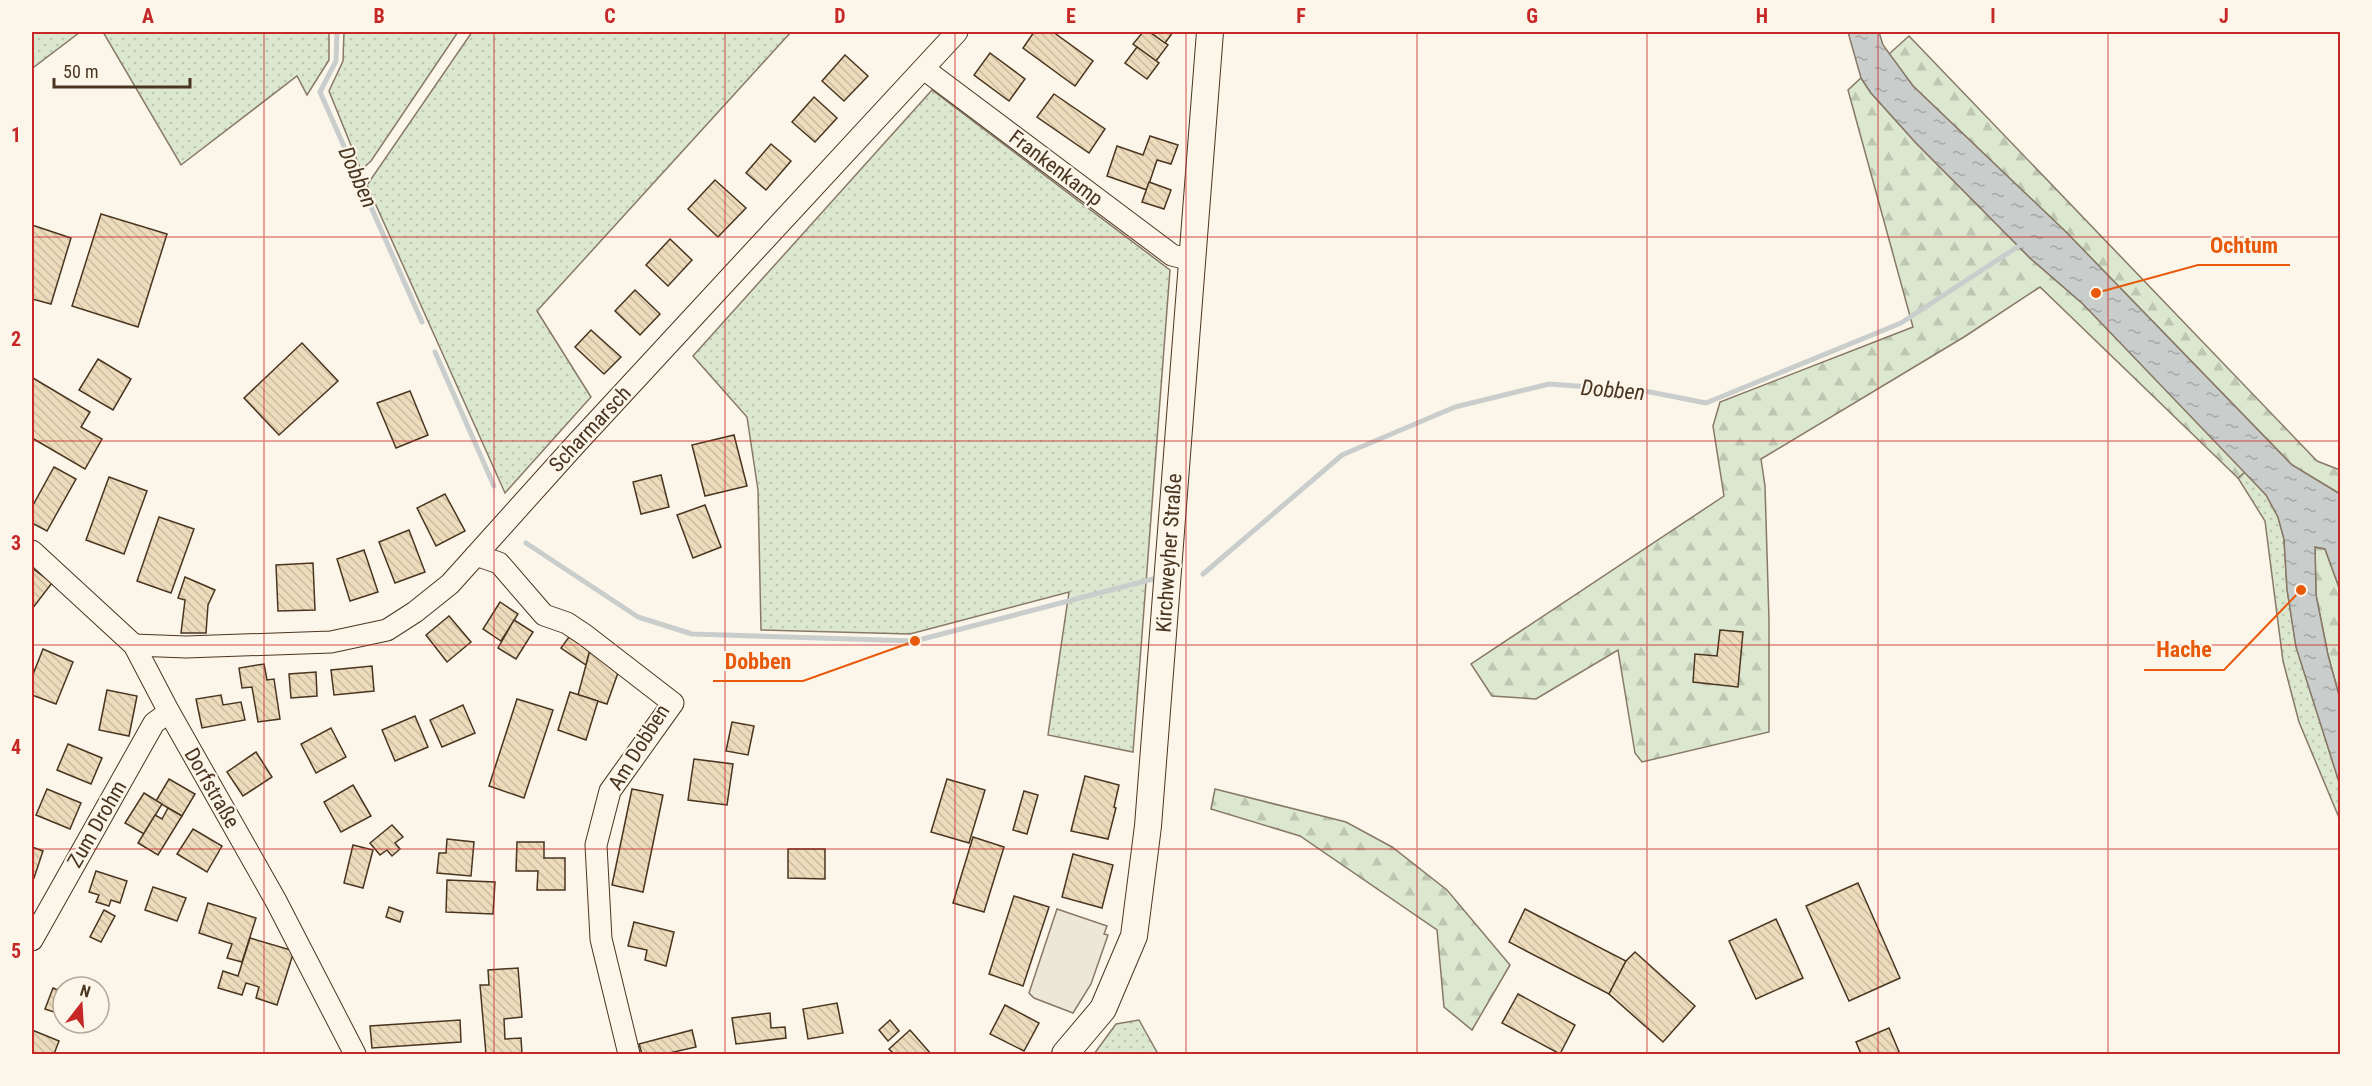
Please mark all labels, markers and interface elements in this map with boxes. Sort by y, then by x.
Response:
text: A [142,4,154,28]
text: B [373,4,385,28]
text: C [604,4,616,28]
text: D [834,4,846,28]
text: E [1066,4,1076,28]
text: F [1296,4,1306,28]
text: G [1526,4,1538,28]
text: H [1756,4,1768,28]
text: I [1990,4,1996,28]
text: J [2219,4,2229,28]
scale bar [54,51,190,89]
text: 50 m [63,61,98,82]
text: 1 [11,123,21,147]
street label: Frankenkamp [1004,125,1108,211]
water label: Dobben [334,143,382,211]
callout: Ochtum [2198,225,2290,265]
text: Ochtum [2210,233,2278,258]
text: 2 [11,327,21,351]
water label: Dobben [1580,375,1646,405]
street label: Scharmarsch [544,381,636,477]
street label: Kirchweyher Straße [1151,472,1187,633]
text: 3 [11,531,21,555]
callout: Hache [2144,630,2224,670]
text: Hache [2156,637,2212,662]
callout: Dobben [713,641,803,681]
text: Dobben [725,649,791,674]
street label: Am Dobben [603,700,675,794]
text: 4 [11,735,21,759]
street label: Dorfstraße [180,744,245,832]
street label: Zum Drohm [63,776,131,872]
text: 5 [11,939,21,963]
north arrow [51,975,111,1035]
text: N [78,981,93,1002]

